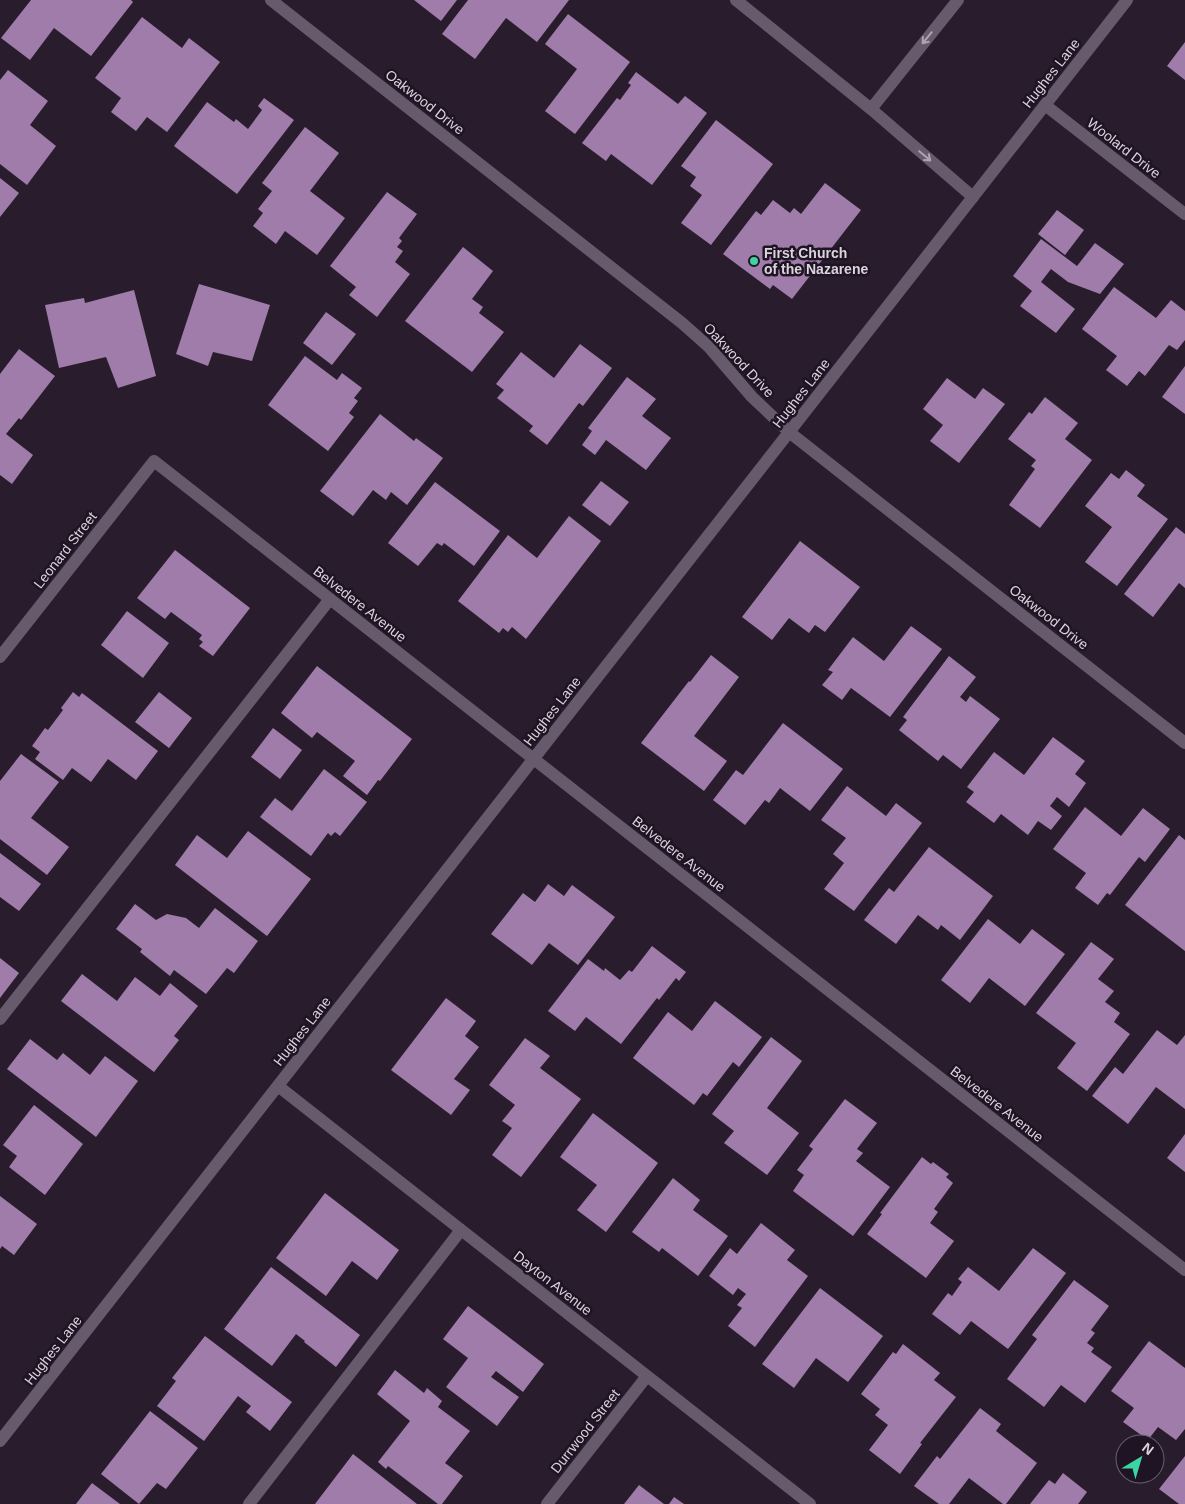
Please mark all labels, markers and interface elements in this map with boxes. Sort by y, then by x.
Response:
one-way arrow [922,31,933,44]
street label: Hughes Lane [1019,35,1083,111]
street label: Oakwood Drive [382,66,468,138]
street label: Woolard Drive [1084,114,1164,182]
one-way arrow [918,150,931,161]
place label: First Church of the Nazarene [764,245,868,277]
marker: First Church of the Nazarene [748,255,760,267]
street label: Oakwood Drive [701,320,778,401]
street label: Hughes Lane [769,355,833,431]
street label: Leonard Street [30,508,100,591]
street label: Belvedere Avenue [310,563,410,645]
street label: Oakwood Drive [1006,581,1092,653]
street label: Hughes Lane [520,673,584,749]
street label: Belvedere Avenue [629,813,729,895]
street label: Hughes Lane [270,993,334,1069]
street label: Belvedere Avenue [947,1063,1047,1145]
street label: Dayton Avenue [511,1248,595,1319]
street label: Hughes Lane [21,1312,85,1388]
street label: Durrwood Street [547,1386,623,1476]
north arrow [1115,1434,1165,1484]
text: N [1139,1439,1157,1458]

